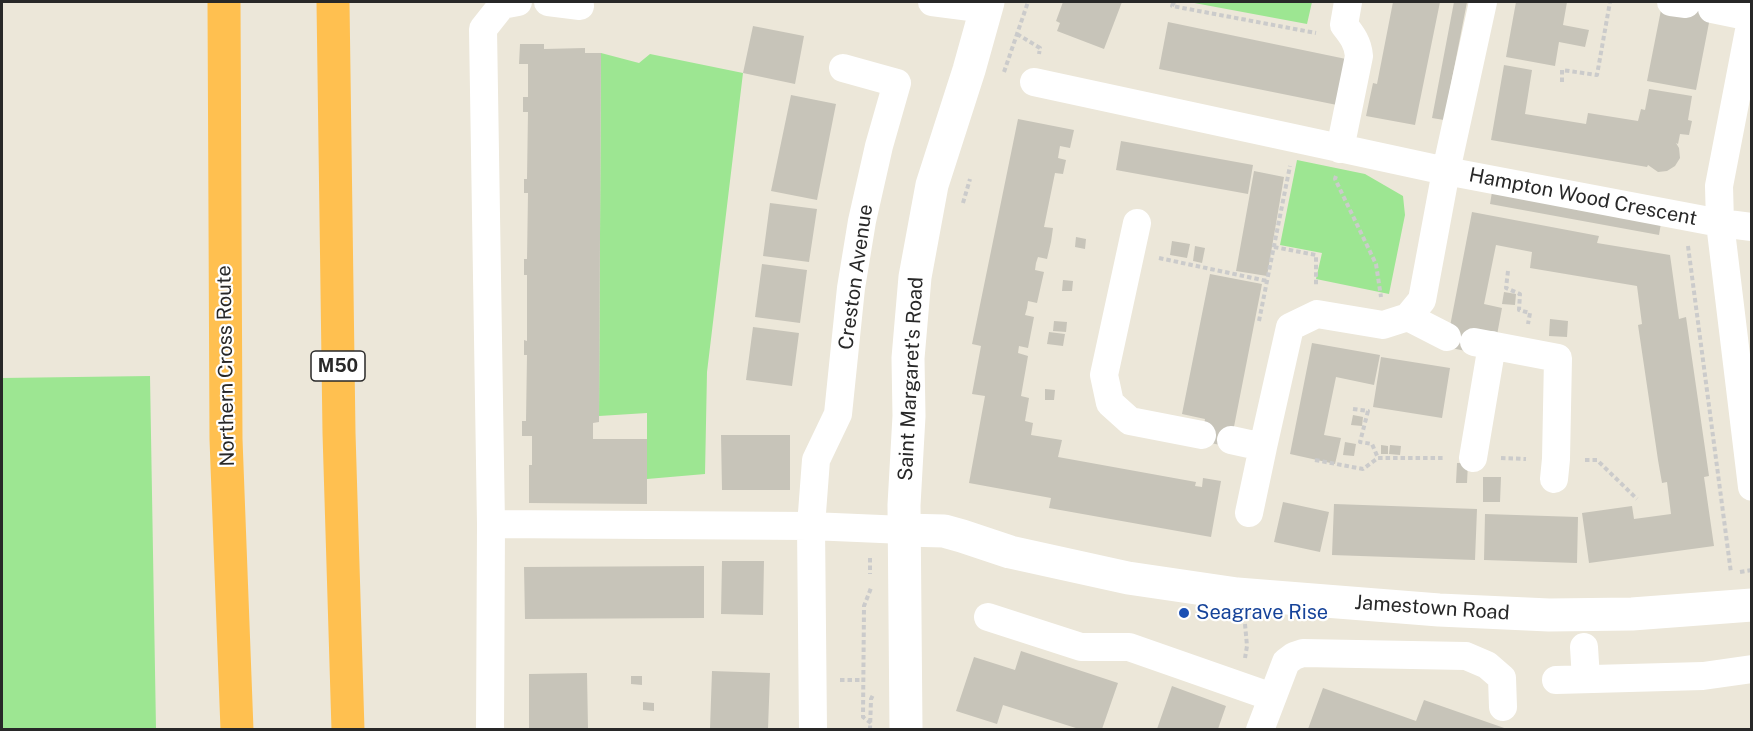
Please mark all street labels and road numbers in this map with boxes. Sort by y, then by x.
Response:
street label: Hampton Wood Crescent [1467,163,1699,231]
street label: Creston Avenue [834,203,878,351]
street label: Northern Cross Route [212,265,240,467]
street label: Saint Margaret's Road [894,276,928,482]
road number: M50 [311,351,365,381]
street label: Jamestown Road [1354,591,1510,625]

